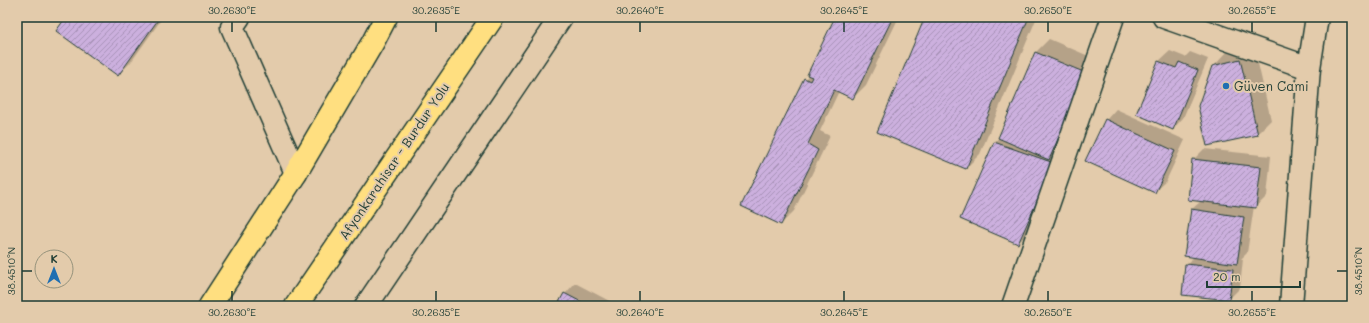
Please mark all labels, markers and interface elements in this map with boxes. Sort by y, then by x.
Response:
text: 30.2630°E [208,3,256,17]
text: 30.2635°E [412,3,460,17]
text: 30.2640°E [616,3,664,17]
text: 30.2645°E [820,3,868,17]
text: 30.2650°E [1024,3,1072,17]
text: 30.2655°E [1228,3,1276,17]
place label: Güven Cami [1234,77,1309,94]
street label: Afyonkarahisar - Burdur Yolu [335,79,453,242]
marker: Güven Cami [1221,81,1231,91]
text: 38.4510°N [4,247,18,295]
text: 38.4510°N [1351,247,1365,295]
north arrow [34,249,74,289]
text: K [50,251,58,266]
scale bar [1207,263,1300,289]
text: 20 m [1213,268,1241,284]
text: 30.2630°E [208,305,256,319]
text: 30.2635°E [412,305,460,319]
text: 30.2640°E [616,305,664,319]
text: 30.2645°E [820,305,868,319]
text: 30.2650°E [1024,305,1072,319]
text: 30.2655°E [1228,305,1276,319]

